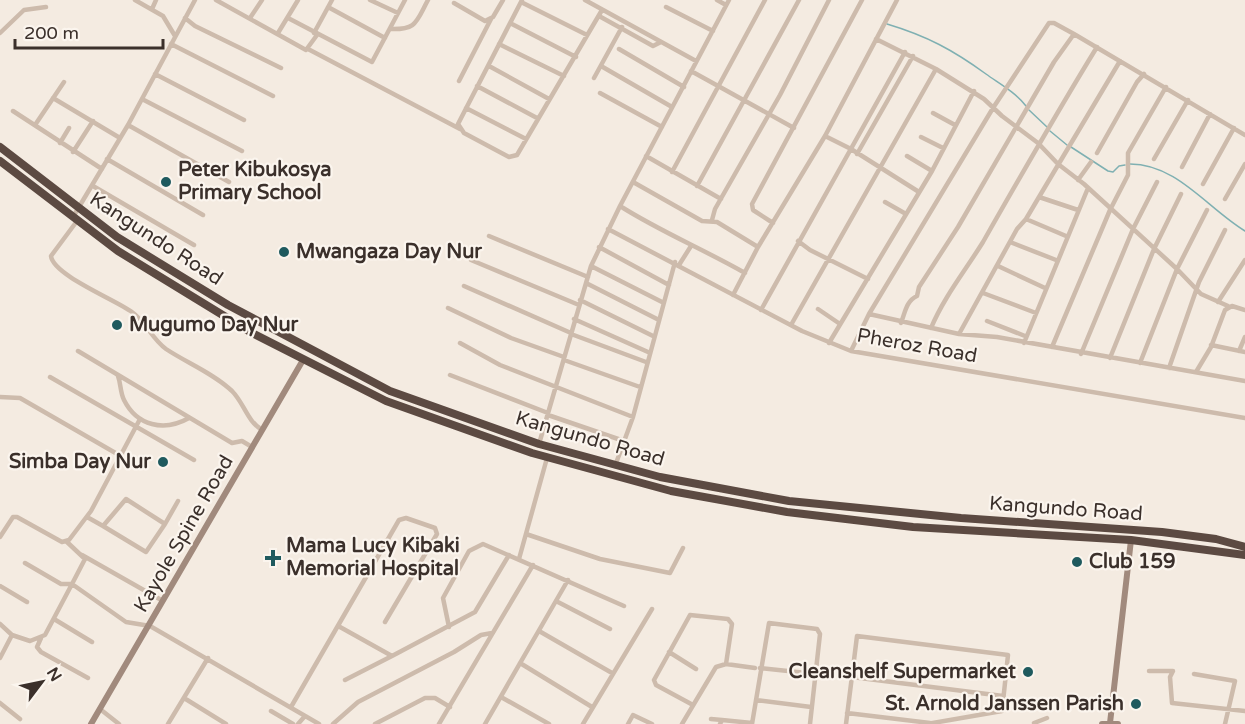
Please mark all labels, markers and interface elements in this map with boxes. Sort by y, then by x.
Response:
scale bar [15,12,164,50]
text: 200 m [24,22,79,44]
place label: Peter Kibukosya Primary School [178,158,332,205]
marker: Peter Kibukosya Primary School [159,175,173,189]
street label: Kangundo Road [85,187,227,291]
place label: Mwangaza Day Nur [296,240,482,264]
marker: Mwangaza Day Nur [277,245,291,259]
place label: Mugumo Day Nur [129,313,299,337]
marker: Mugumo Day Nur [110,318,124,332]
street label: Pheroz Road [855,324,979,368]
street label: Kangundo Road [513,406,667,472]
place label: Simba Day Nur [9,450,151,474]
street label: Kayole Spine Road [129,451,239,617]
marker: Simba Day Nur [156,455,170,469]
street label: Kangundo Road [988,492,1144,526]
place label: Mama Lucy Kibaki Memorial Hospital [286,534,460,581]
marker: Mama Lucy Kibaki Memorial Hospital [264,549,282,567]
place label: Club 159 [1089,550,1176,574]
marker: Club 159 [1070,555,1084,569]
north arrow [12,652,72,712]
place label: Cleanshelf Supermarket [789,660,1016,684]
text: N [42,664,66,685]
marker: Cleanshelf Supermarket [1021,665,1035,679]
place label: St. Arnold Janssen Parish [885,692,1124,716]
marker: St. Arnold Janssen Parish [1129,697,1143,711]

